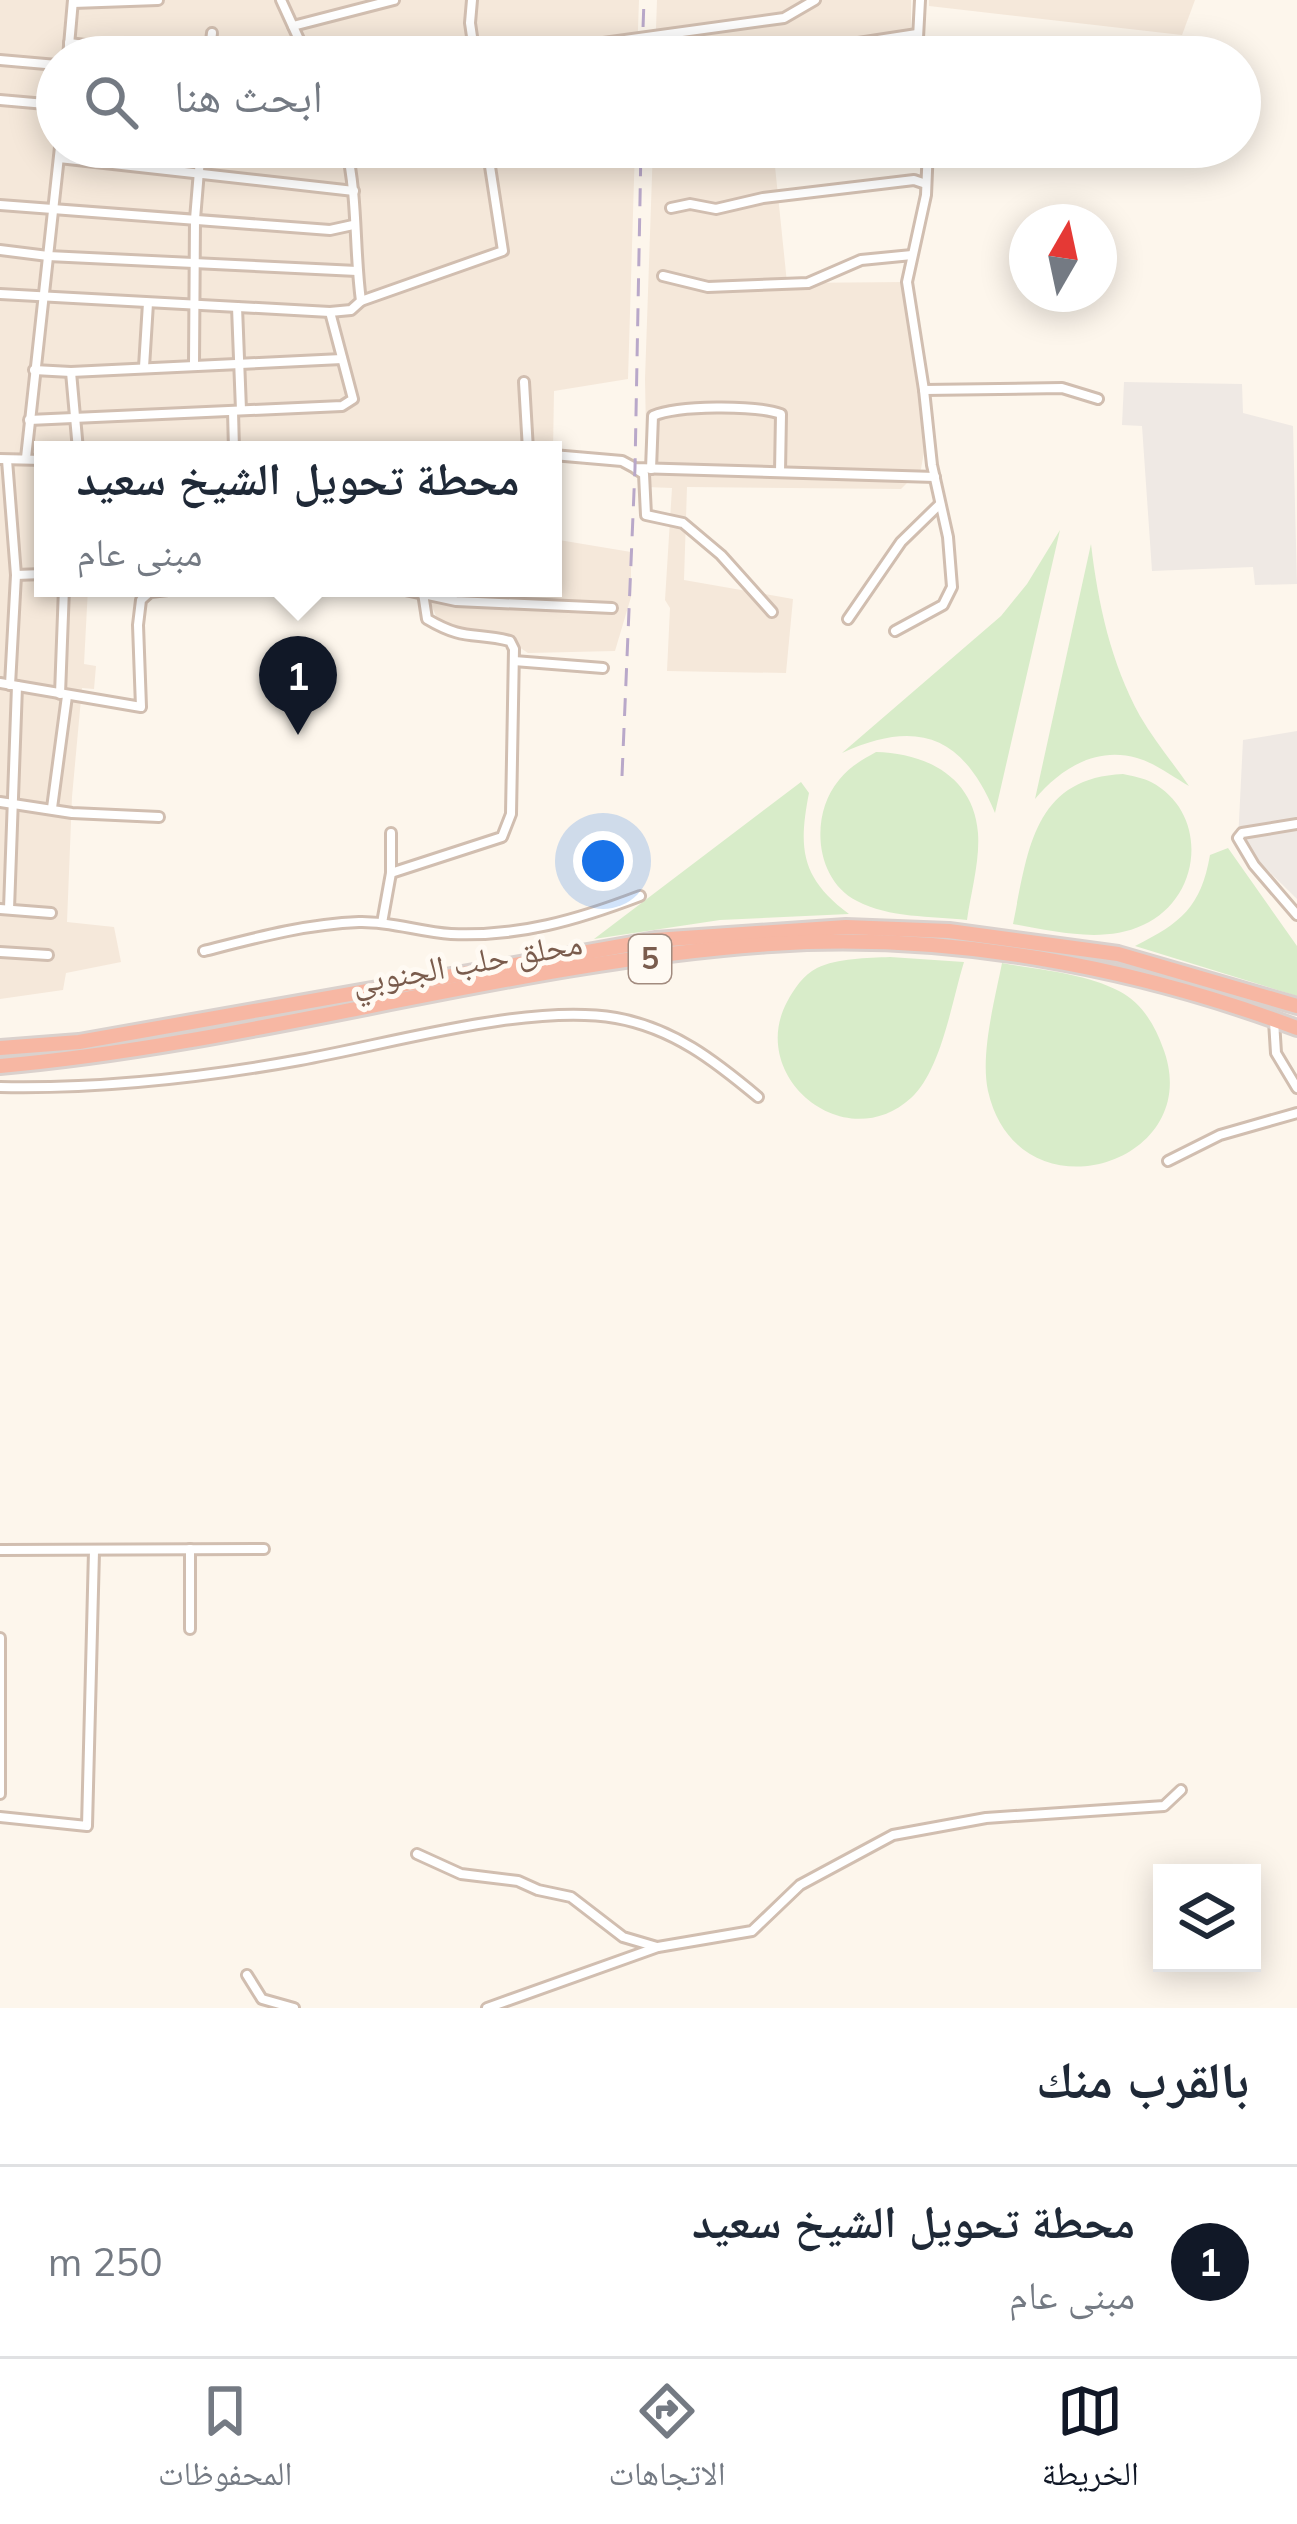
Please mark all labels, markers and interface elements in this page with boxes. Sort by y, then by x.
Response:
search box [36,36,1261,168]
text: ابحث هنا [174,67,323,123]
icon: search [78,69,144,135]
north arrow [1009,204,1117,312]
popup [34,441,562,597]
text: محطة تحويل الشيخ سعيد [76,450,520,506]
text: مبنى عام [76,527,203,576]
pin: 1 [259,636,337,735]
your location [573,831,633,891]
street label: محلق حلب الجنوبي [349,921,586,1008]
road number: 5 [629,935,671,983]
map controls [1153,1864,1261,1972]
button: layers [1153,1864,1261,1972]
text: بالقرب منك [1036,2047,1249,2111]
text: محطة تحويل الشيخ سعيد [692,2193,1135,2249]
text: 250 m [48,2237,163,2286]
text: 1 [1198,2237,1222,2286]
text: مبنى عام [1009,2270,1135,2319]
tab: المحفوظات [158,2378,292,2506]
tab: الاتجاهات [608,2378,726,2506]
tab: الخريطة [1042,2378,1139,2506]

